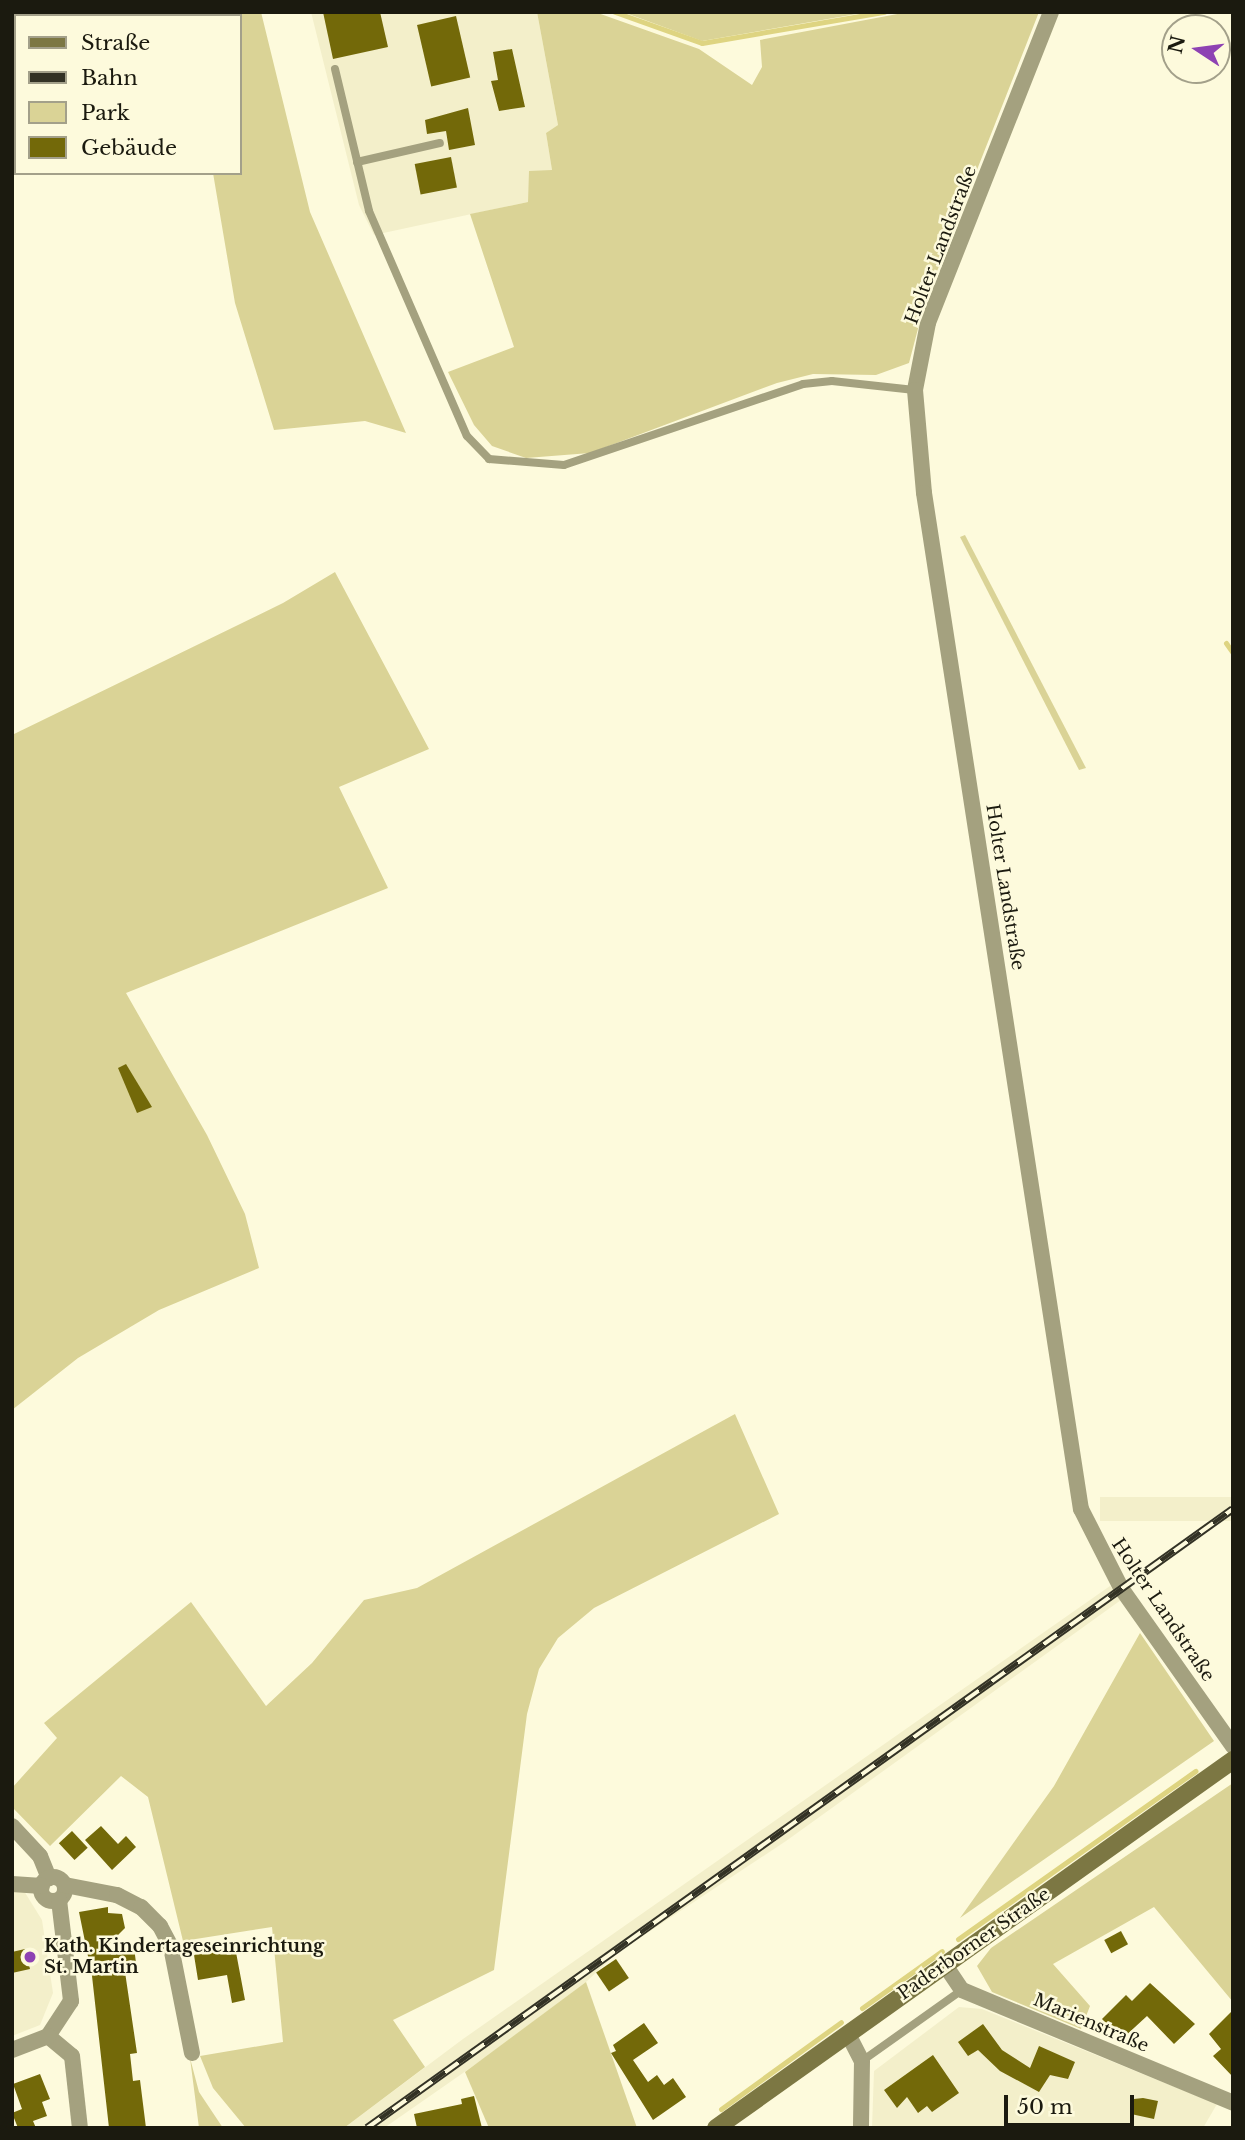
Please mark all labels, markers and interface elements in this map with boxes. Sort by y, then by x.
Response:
legend [14,14,242,175]
north arrow [1161,14,1231,84]
text: Straße [81,30,150,56]
text: N [1164,33,1190,56]
text: Bahn [81,65,138,91]
text: Park [81,100,130,126]
text: Gebäude [81,135,177,161]
street label: Holter Landstraße [901,163,981,327]
street label: Holter Landstraße [981,802,1029,972]
street label: Holter Landstraße [1107,1534,1219,1686]
street label: Paderborner Straße [894,1883,1054,2005]
place label: Kath. Kindertageseinrichtung St. Martin [44,1936,324,1979]
marker: Kath. Kindertageseinrichtung St. Martin [22,1949,38,1965]
street label: Marienstraße [1030,1989,1152,2057]
scale bar [1007,2080,1136,2124]
text: 50 m [1017,2094,1072,2120]

